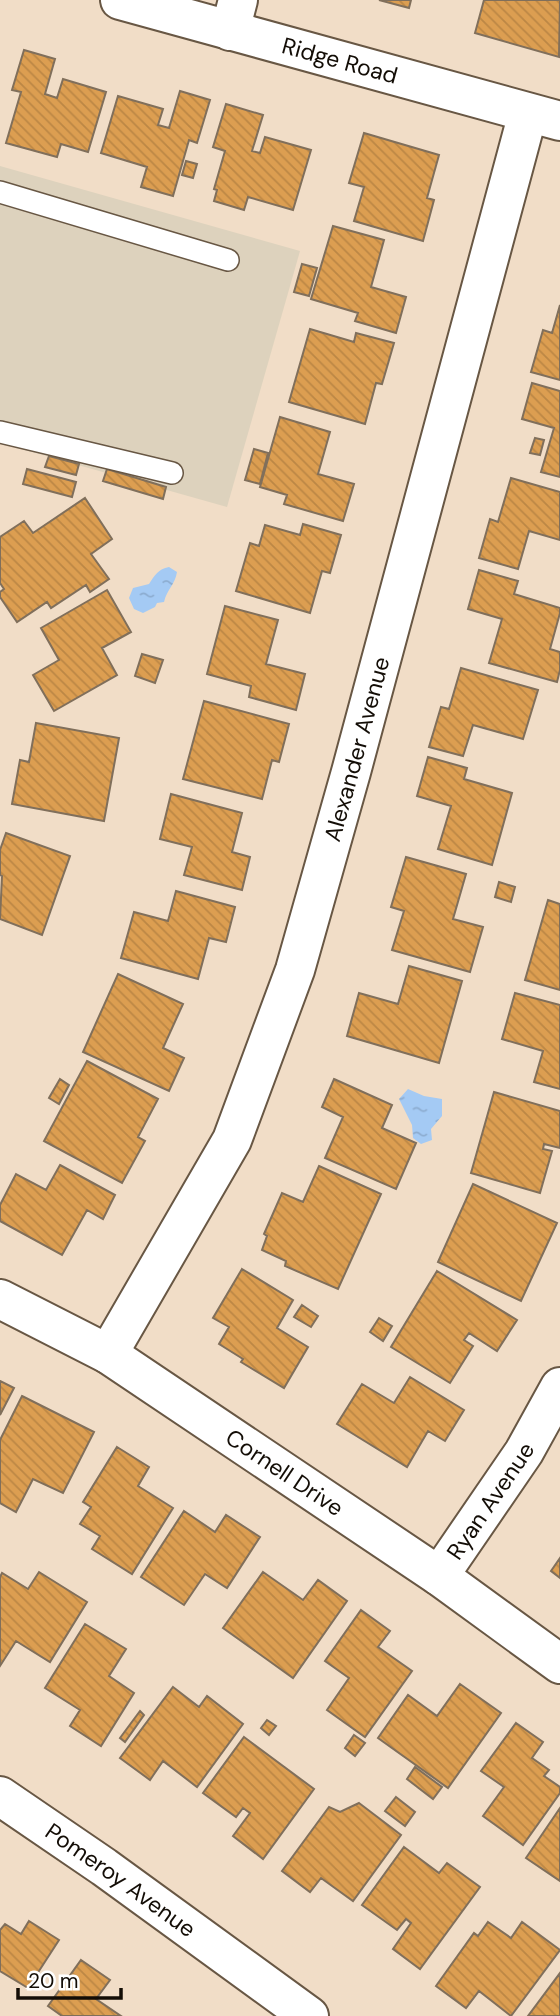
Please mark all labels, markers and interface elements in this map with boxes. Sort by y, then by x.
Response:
street label: Ridge Road [279,30,401,91]
street label: Alexander Avenue [317,653,396,845]
street label: Cornell Drive [220,1422,349,1523]
street label: Ryan Avenue [440,1437,541,1565]
street label: Pomeroy Avenue [40,1816,202,1944]
scale bar [18,1956,121,2000]
text: 20 m [28,1967,79,1995]

